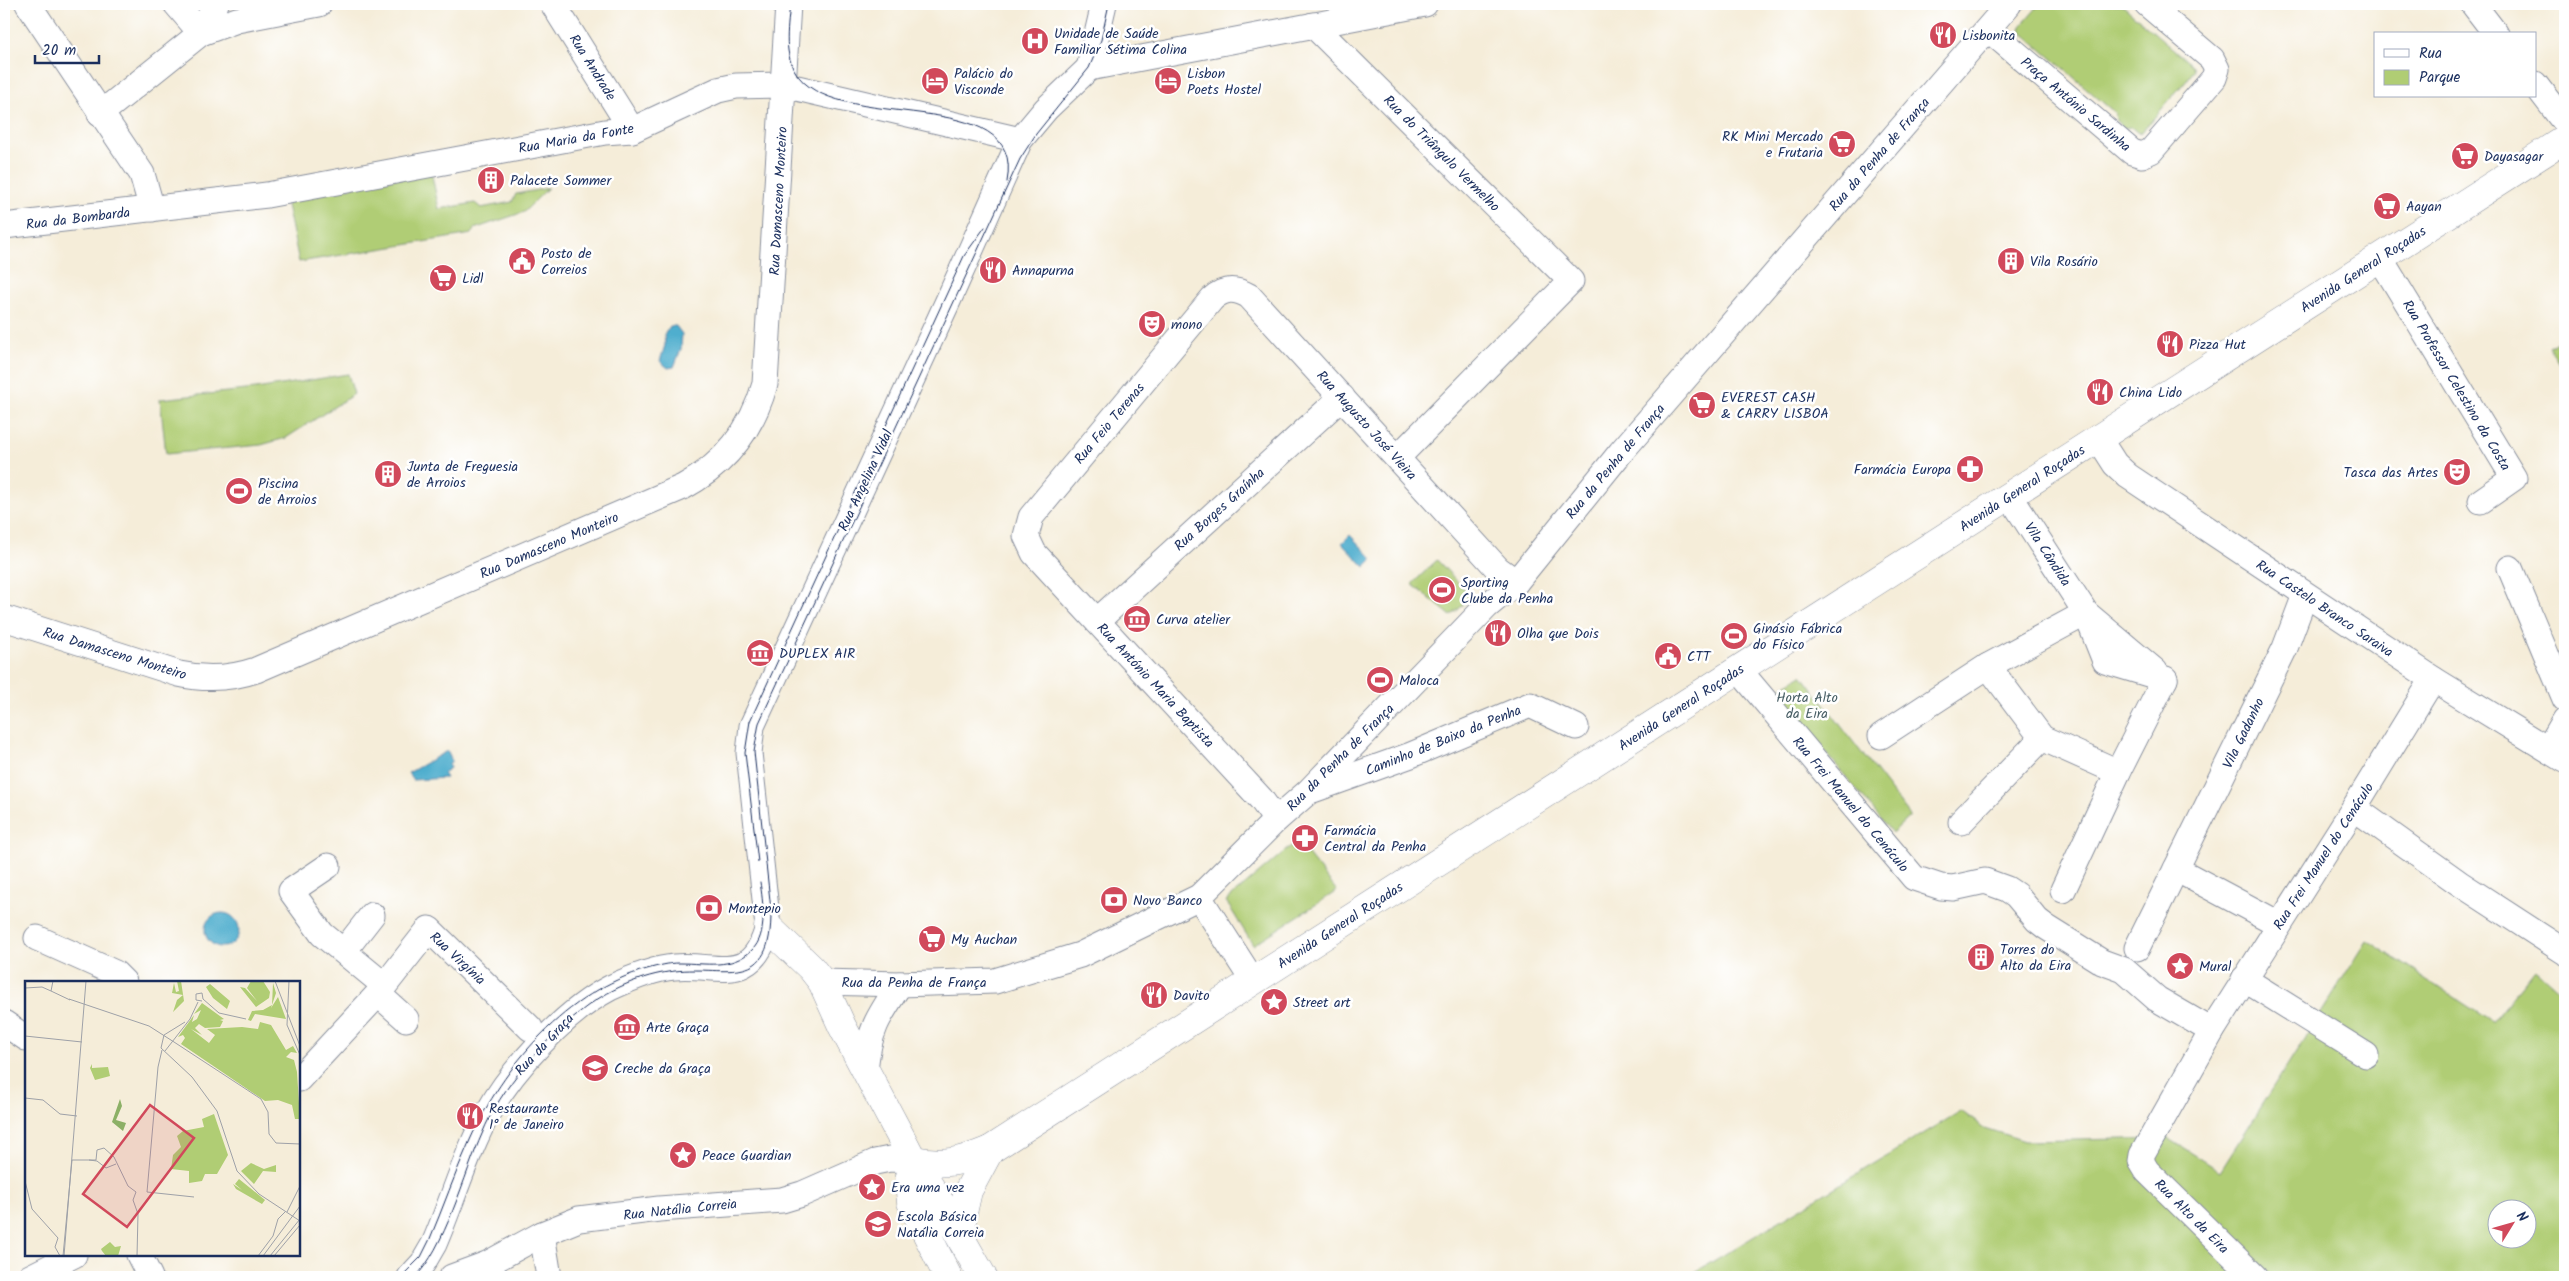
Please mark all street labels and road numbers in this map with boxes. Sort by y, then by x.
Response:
street label: Rua Andrade [563,30,622,106]
street label: Praça António Sardinha [2015,52,2135,158]
street label: Rua do Triângulo Vermelho [1378,90,1505,217]
street label: Rua da Penha de França [1824,93,1936,217]
street label: Rua Maria da Fonte [517,118,636,160]
street label: Rua Damasceno Monteiro [764,126,794,276]
street label: Rua da Bombarda [25,202,131,236]
street label: Avenida General Roçadas [2296,221,2431,319]
street label: Rua Professor Celestino da Costa [2396,296,2516,475]
street label: Rua Augusto José Vieira [1311,366,1422,486]
street label: Rua Feio Terenas [1069,378,1151,469]
street label: Rua da Penha de França [1561,399,1671,524]
street label: Rua Angelina Vidal [833,425,899,535]
street label: Avenida General Roçadas [1955,440,2090,538]
street label: Rua Borges Graínha [1169,463,1270,557]
street label: Rua Damasceno Monteiro [476,507,622,585]
street label: Vila Cândida [2018,518,2076,591]
street label: Rua Castelo Branco Saraiva [2251,554,2398,663]
street label: Rua António Maria Baptista [1091,618,1219,753]
street label: Rua Damasceno Monteiro [40,622,189,686]
street label: Avenida General Roçadas [1614,659,1749,757]
street label: Vila Gadanho [2217,694,2271,773]
street label: Rua da Penha de França [1282,699,1400,817]
street label: Caminho de Baixo da Penha [1362,700,1525,782]
street label: Rua Frei Manuel do Cenáculo [1787,732,1914,878]
street label: Rua Frei Manuel do Cenáculo [2268,778,2380,935]
street label: Avenida General Roçadas [1273,877,1408,975]
street label: Rua Virgínia [424,927,490,991]
street label: Rua da Penha de França [841,972,987,994]
street label: Rua da Graça [510,1008,580,1081]
street label: Rua Alto da Eira [2149,1174,2234,1259]
street label: Rua Natália Correia [622,1193,738,1227]

